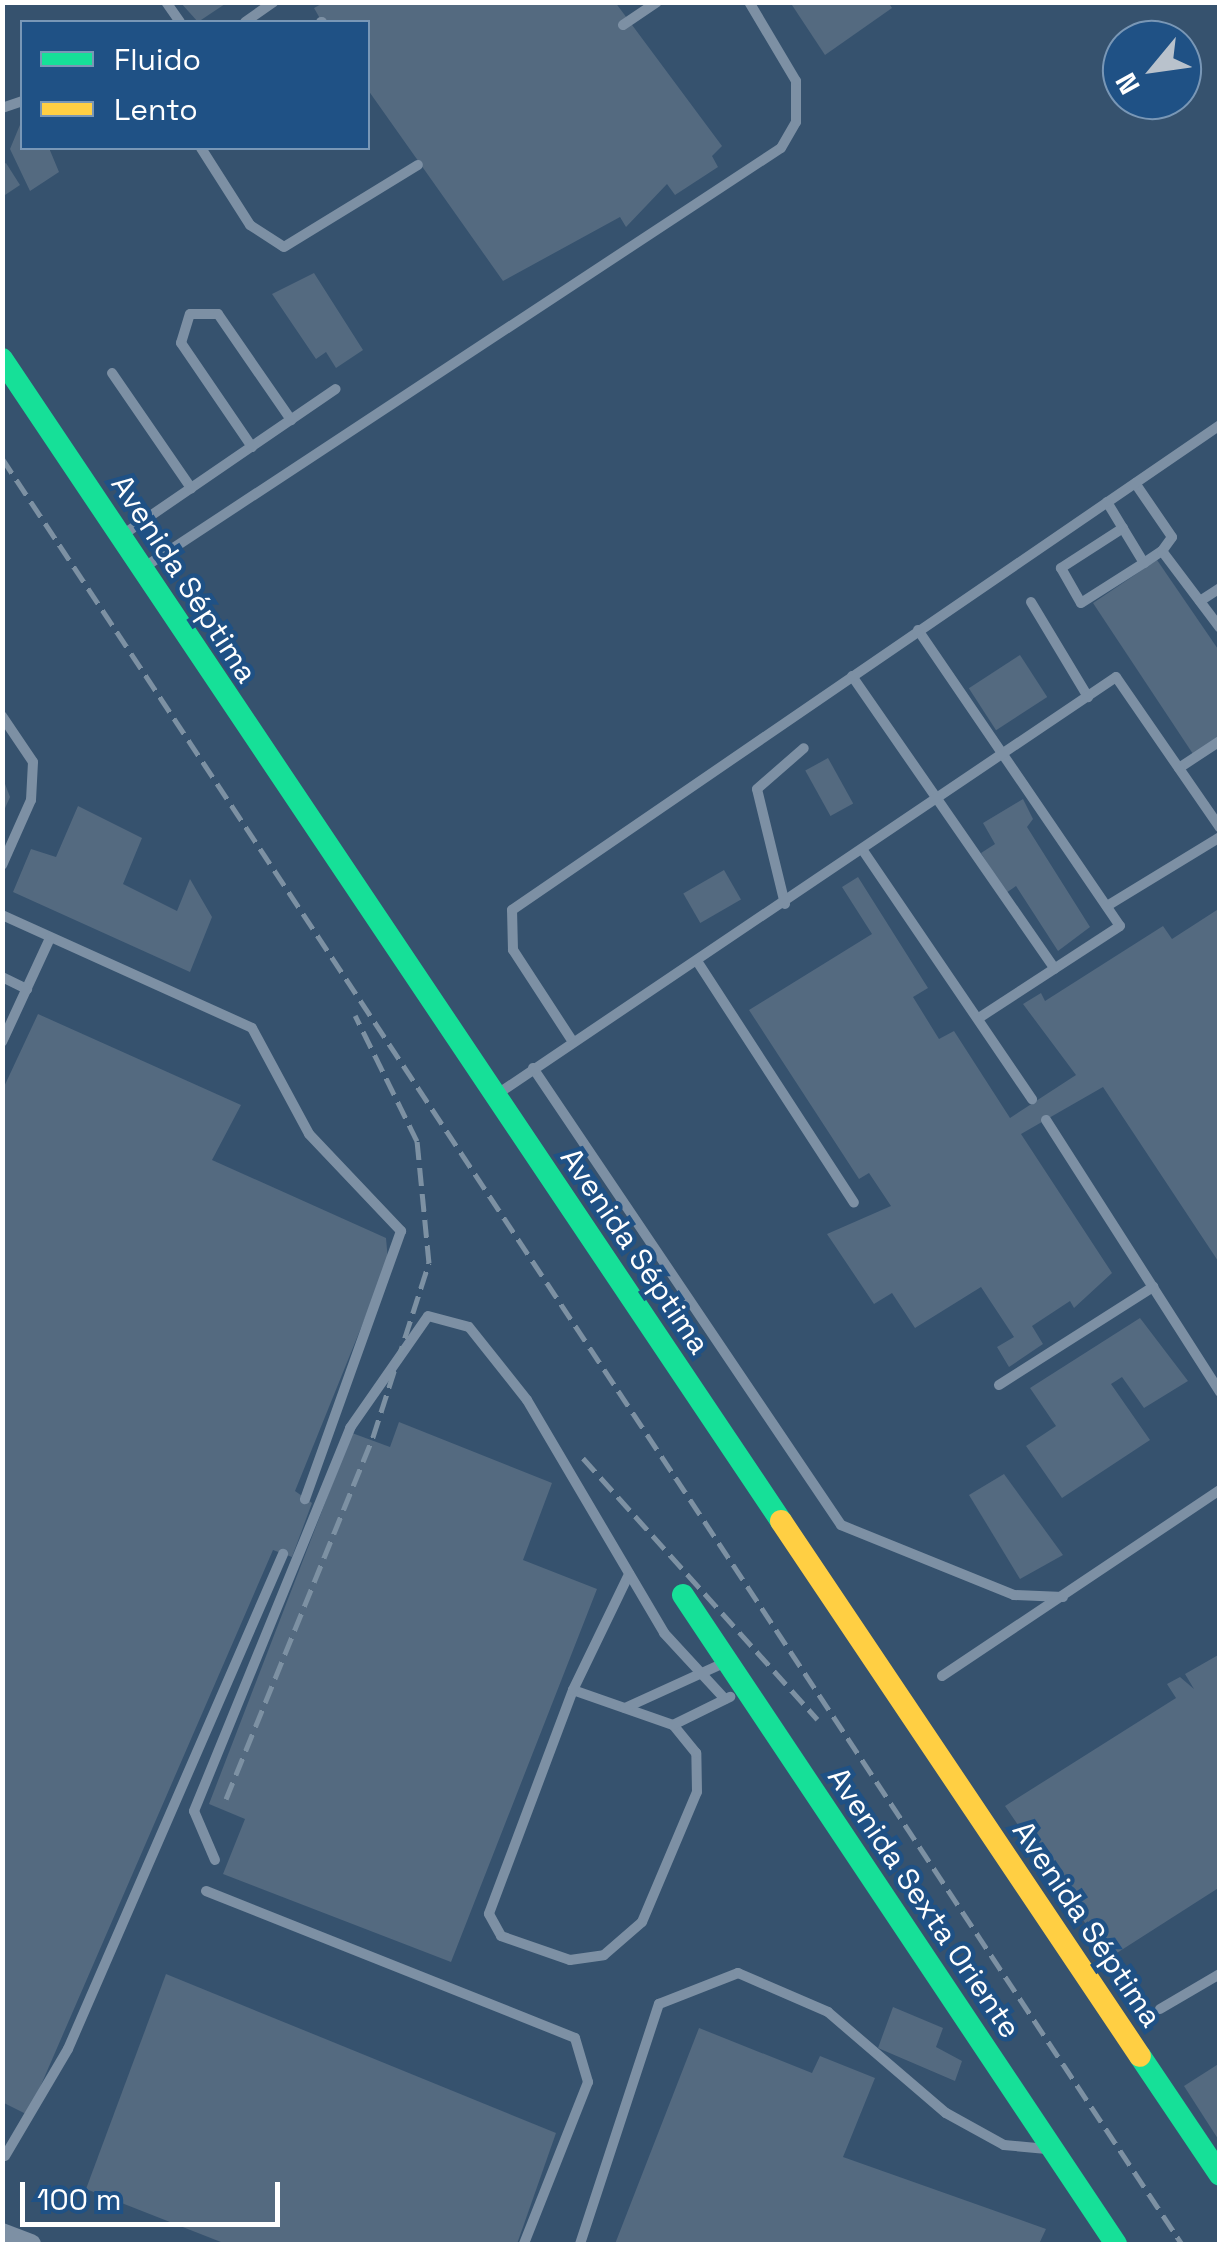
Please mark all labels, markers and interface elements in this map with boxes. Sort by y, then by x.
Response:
legend [20,20,370,150]
north arrow [1102,20,1202,120]
text: Fluido [114,40,201,79]
text: N [1107,67,1148,101]
text: Lento [114,90,198,129]
street label: Avenida Séptima [103,468,265,690]
street label: Avenida Séptima [553,1141,717,1361]
street label: Avenida Sexta Oriente [820,1761,1028,2045]
street label: Avenida Séptima [1005,1814,1169,2034]
scale bar [25,2162,285,2224]
text: 100 m [37,2180,122,2219]

